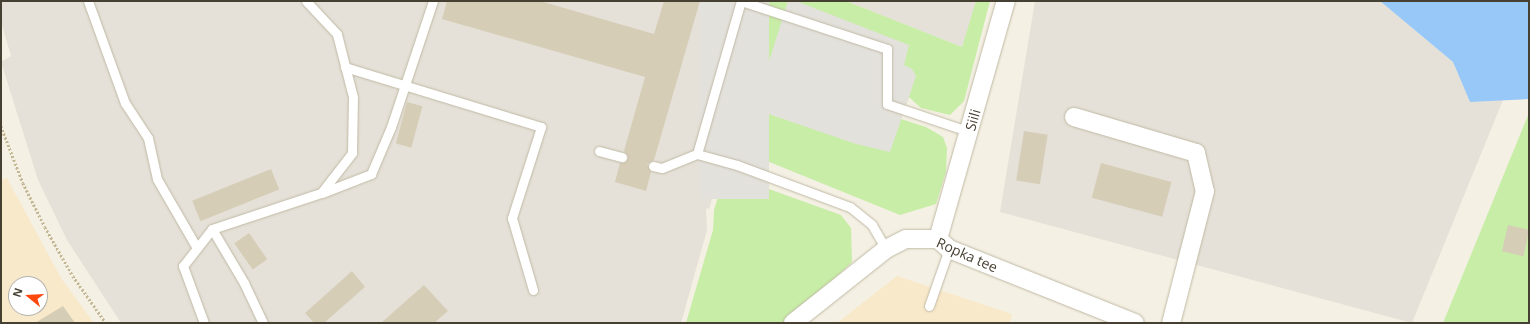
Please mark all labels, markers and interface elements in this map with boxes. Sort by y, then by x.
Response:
street label: Siili [962,107,984,133]
street label: Ropka tee [934,234,1000,276]
north arrow [8,276,48,316]
text: N [9,286,26,299]

